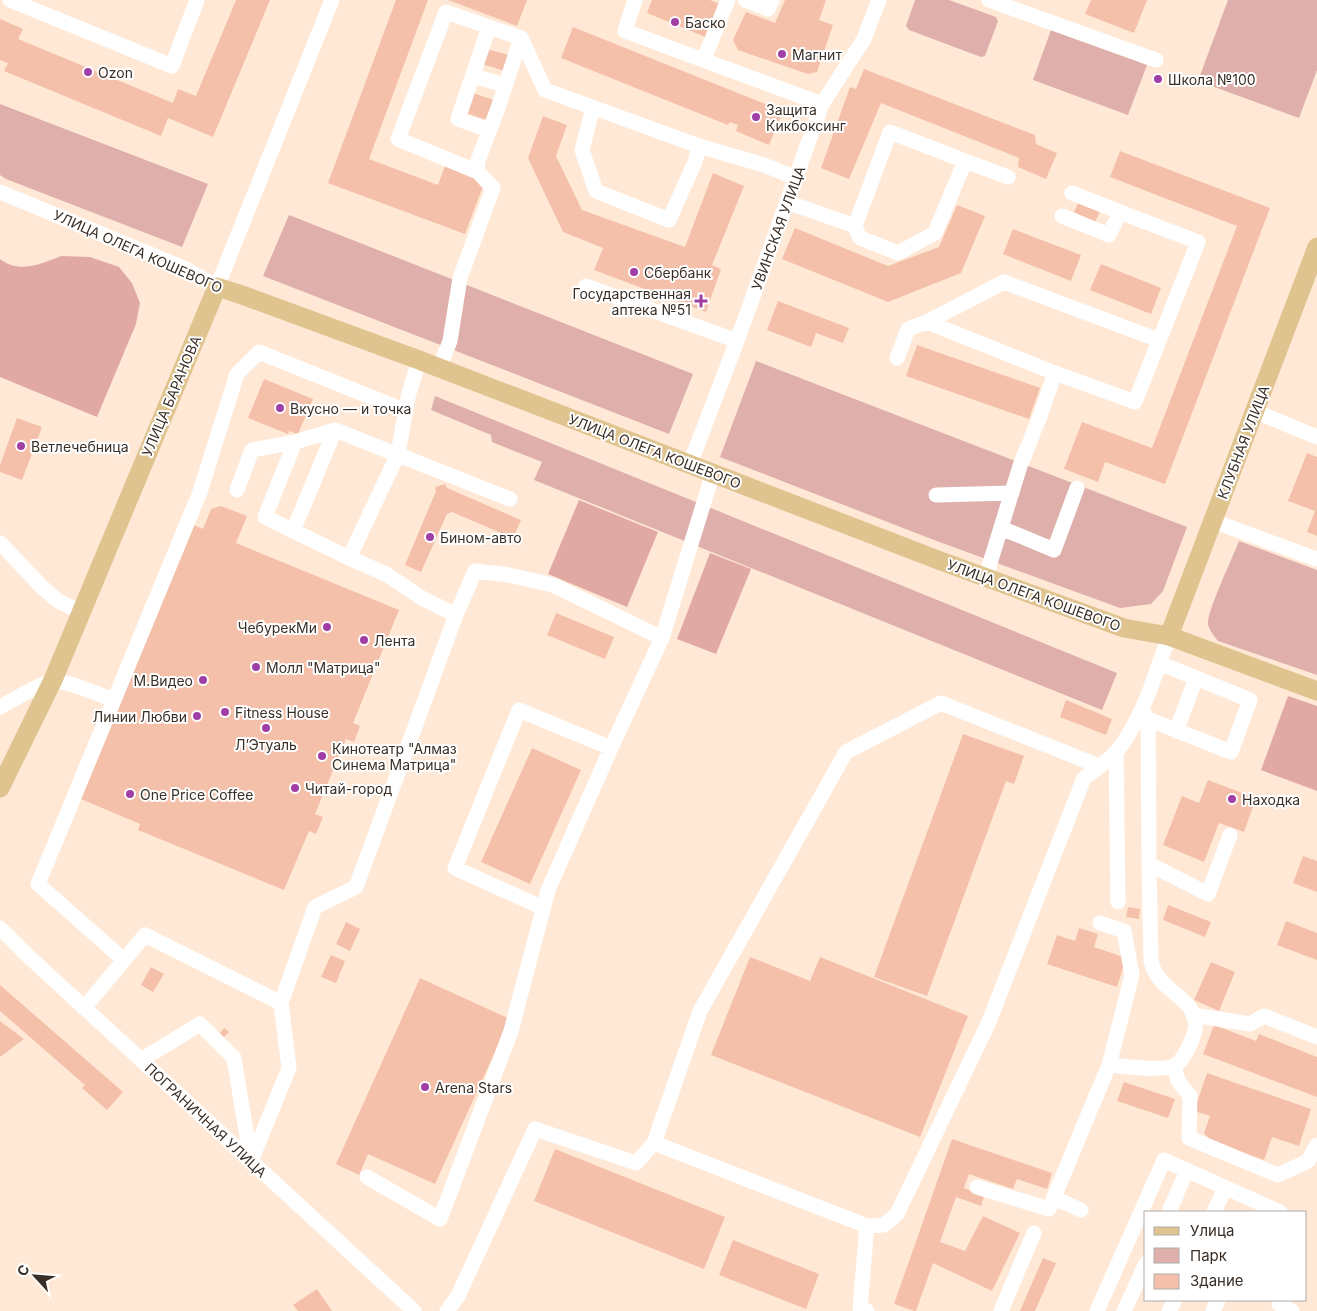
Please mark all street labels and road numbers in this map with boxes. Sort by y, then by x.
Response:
street label: УВИНСКАЯ УЛИЦА [748,163,808,292]
street label: УЛИЦА ОЛЕГА КОШЕВОГО [51,206,225,296]
street label: УЛИЦА БАРАНОВА [138,333,204,459]
street label: КЛУБНАЯ УЛИЦА [1214,382,1273,501]
street label: УЛИЦА ОЛЕГА КОШЕВОГО [566,410,744,492]
street label: УЛИЦА ОЛЕГА КОШЕВОГО [945,556,1123,634]
street label: ПОГРАНИЧНАЯ УЛИЦА [142,1059,271,1181]

